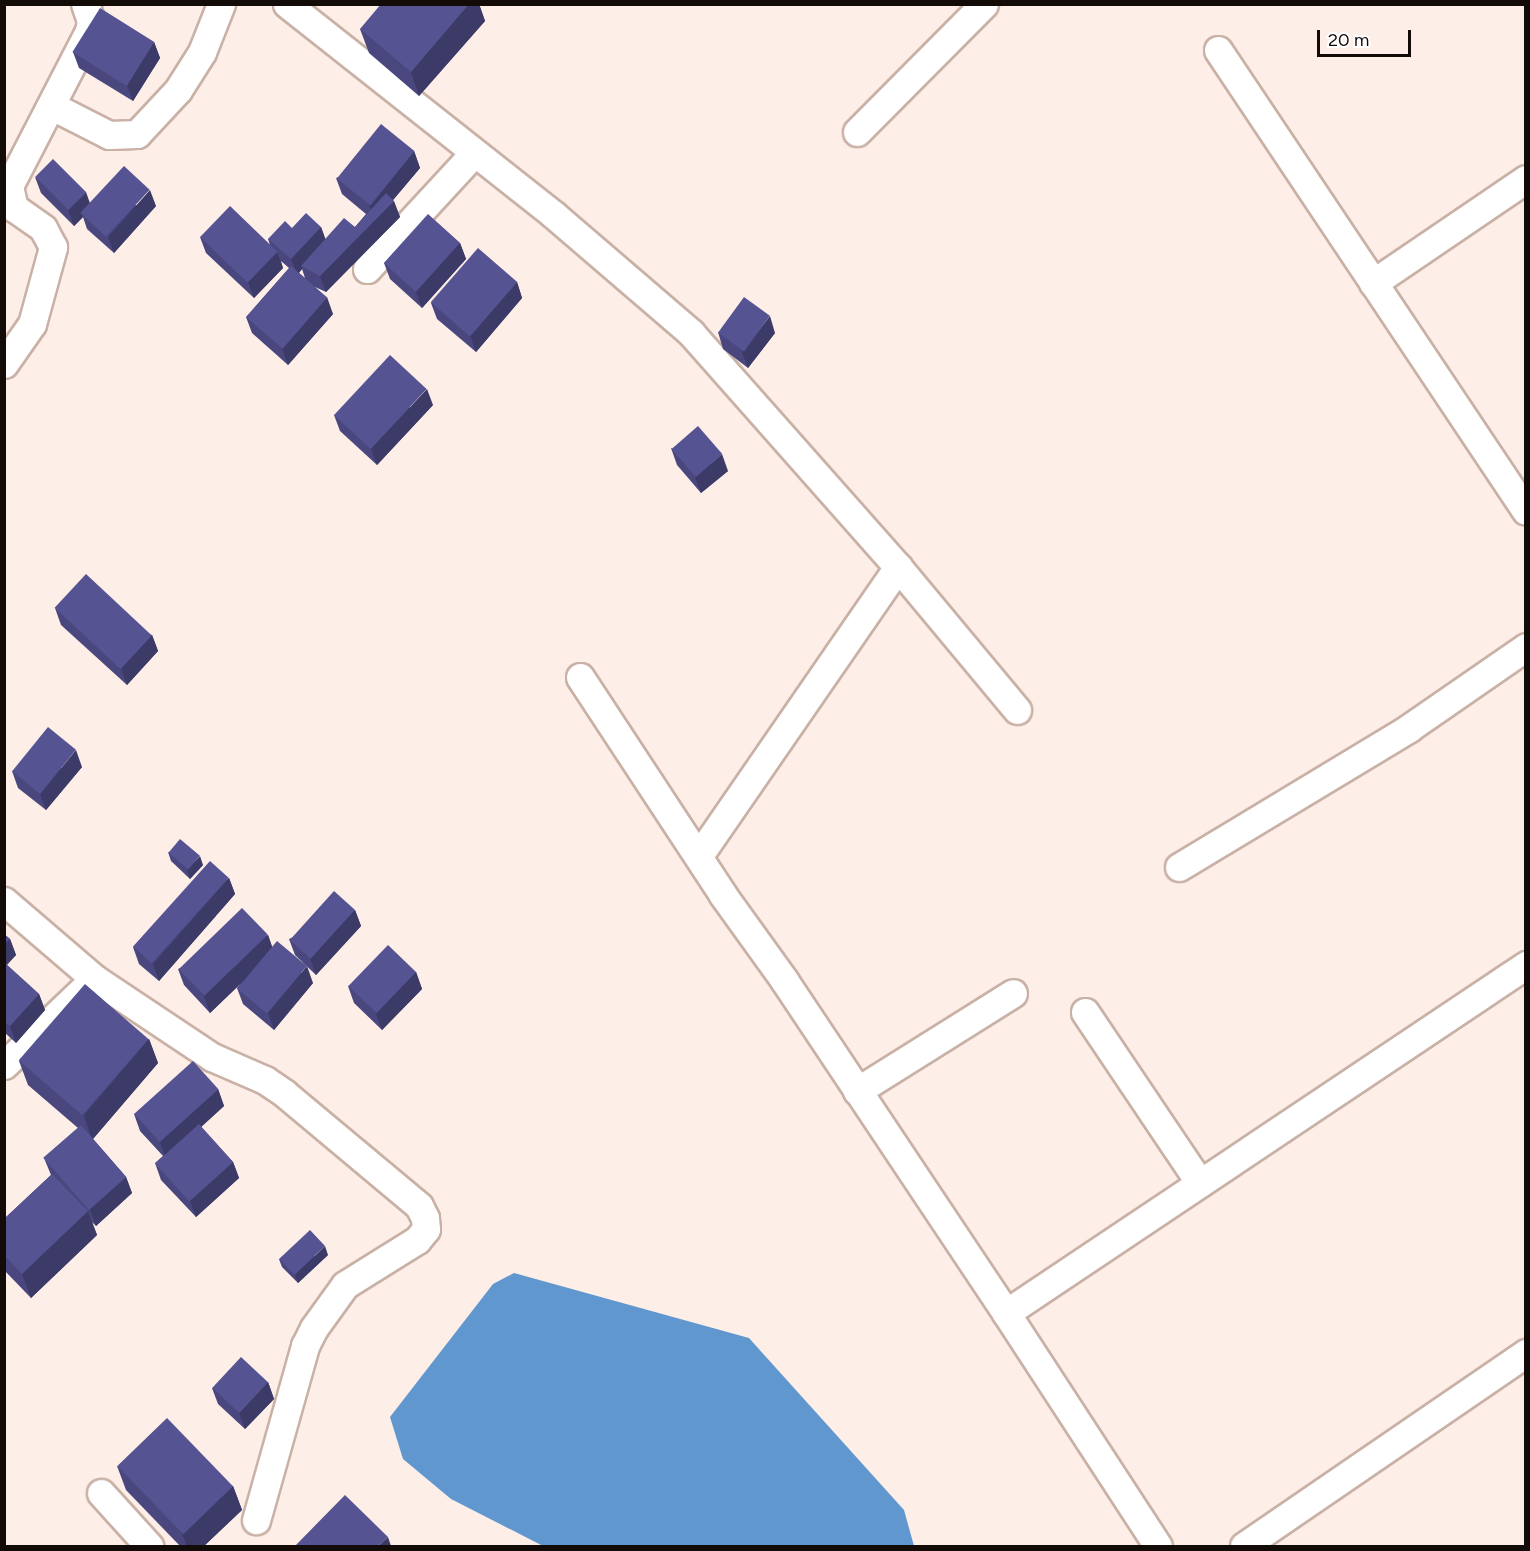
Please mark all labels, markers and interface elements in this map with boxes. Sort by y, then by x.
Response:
scale bar [1320,18,1414,56]
text: 20 m [1328,29,1369,51]

